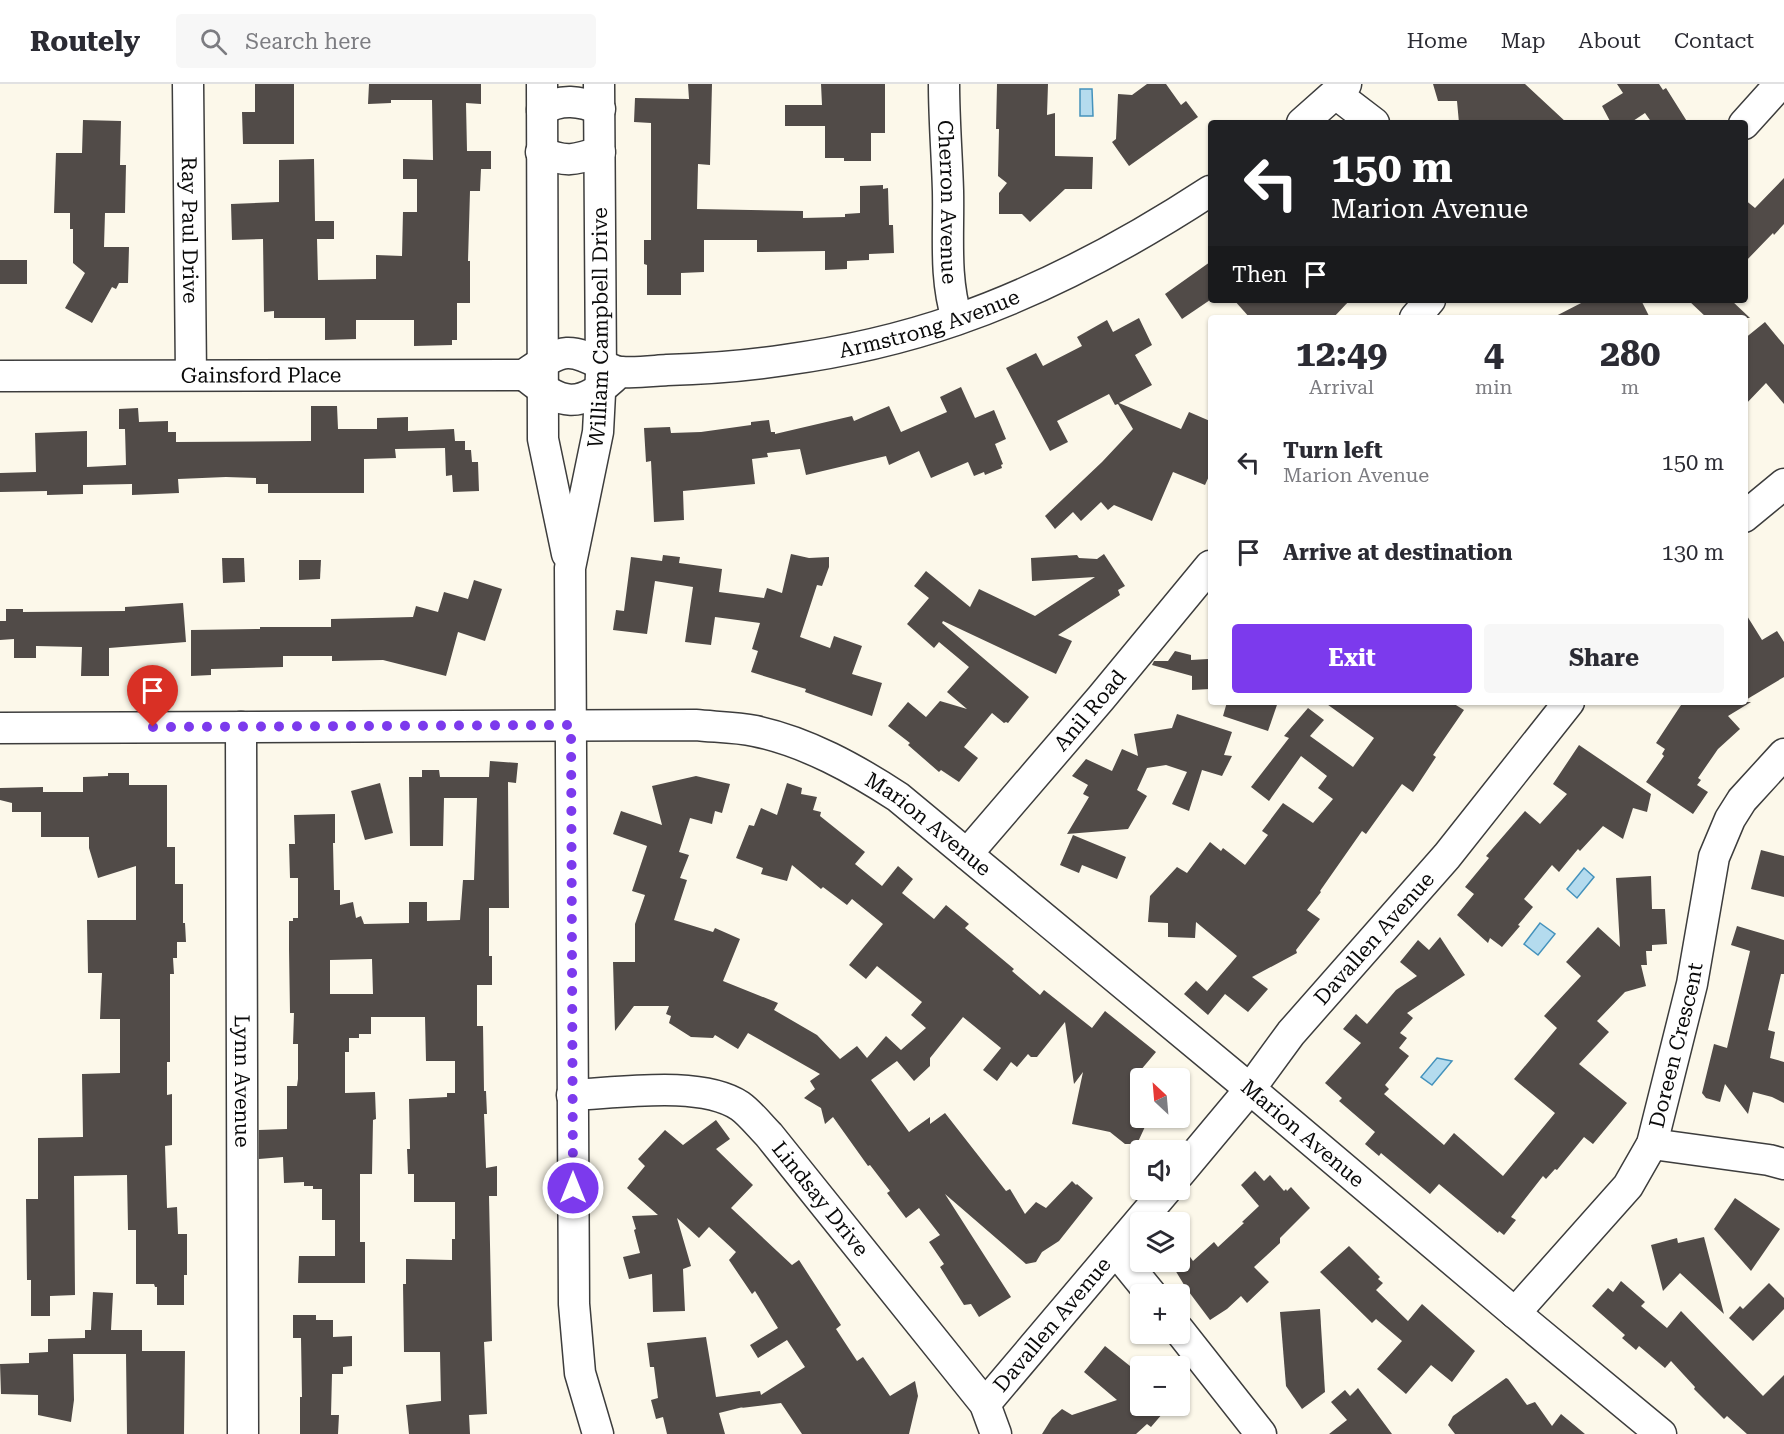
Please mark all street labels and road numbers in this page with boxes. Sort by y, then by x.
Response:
street label: Cherron Avenue [933,119,962,285]
street label: Ray Paul Drive [177,156,202,304]
street label: William Campbell Drive [583,207,613,450]
street label: Armstrong Avenue [837,285,1023,363]
street label: Gainsford Place [181,363,341,388]
street label: Anil Road [1049,665,1131,756]
street label: Marion Avenue [861,767,996,881]
street label: Davallen Avenue [1309,867,1439,1010]
street label: Doreen Crescent [1644,961,1708,1130]
street label: Lynn Avenue [230,1015,254,1147]
street label: Marion Avenue [1236,1075,1369,1192]
street label: Lindsay Drive [767,1137,874,1261]
street label: Davallen Avenue [988,1252,1116,1397]

